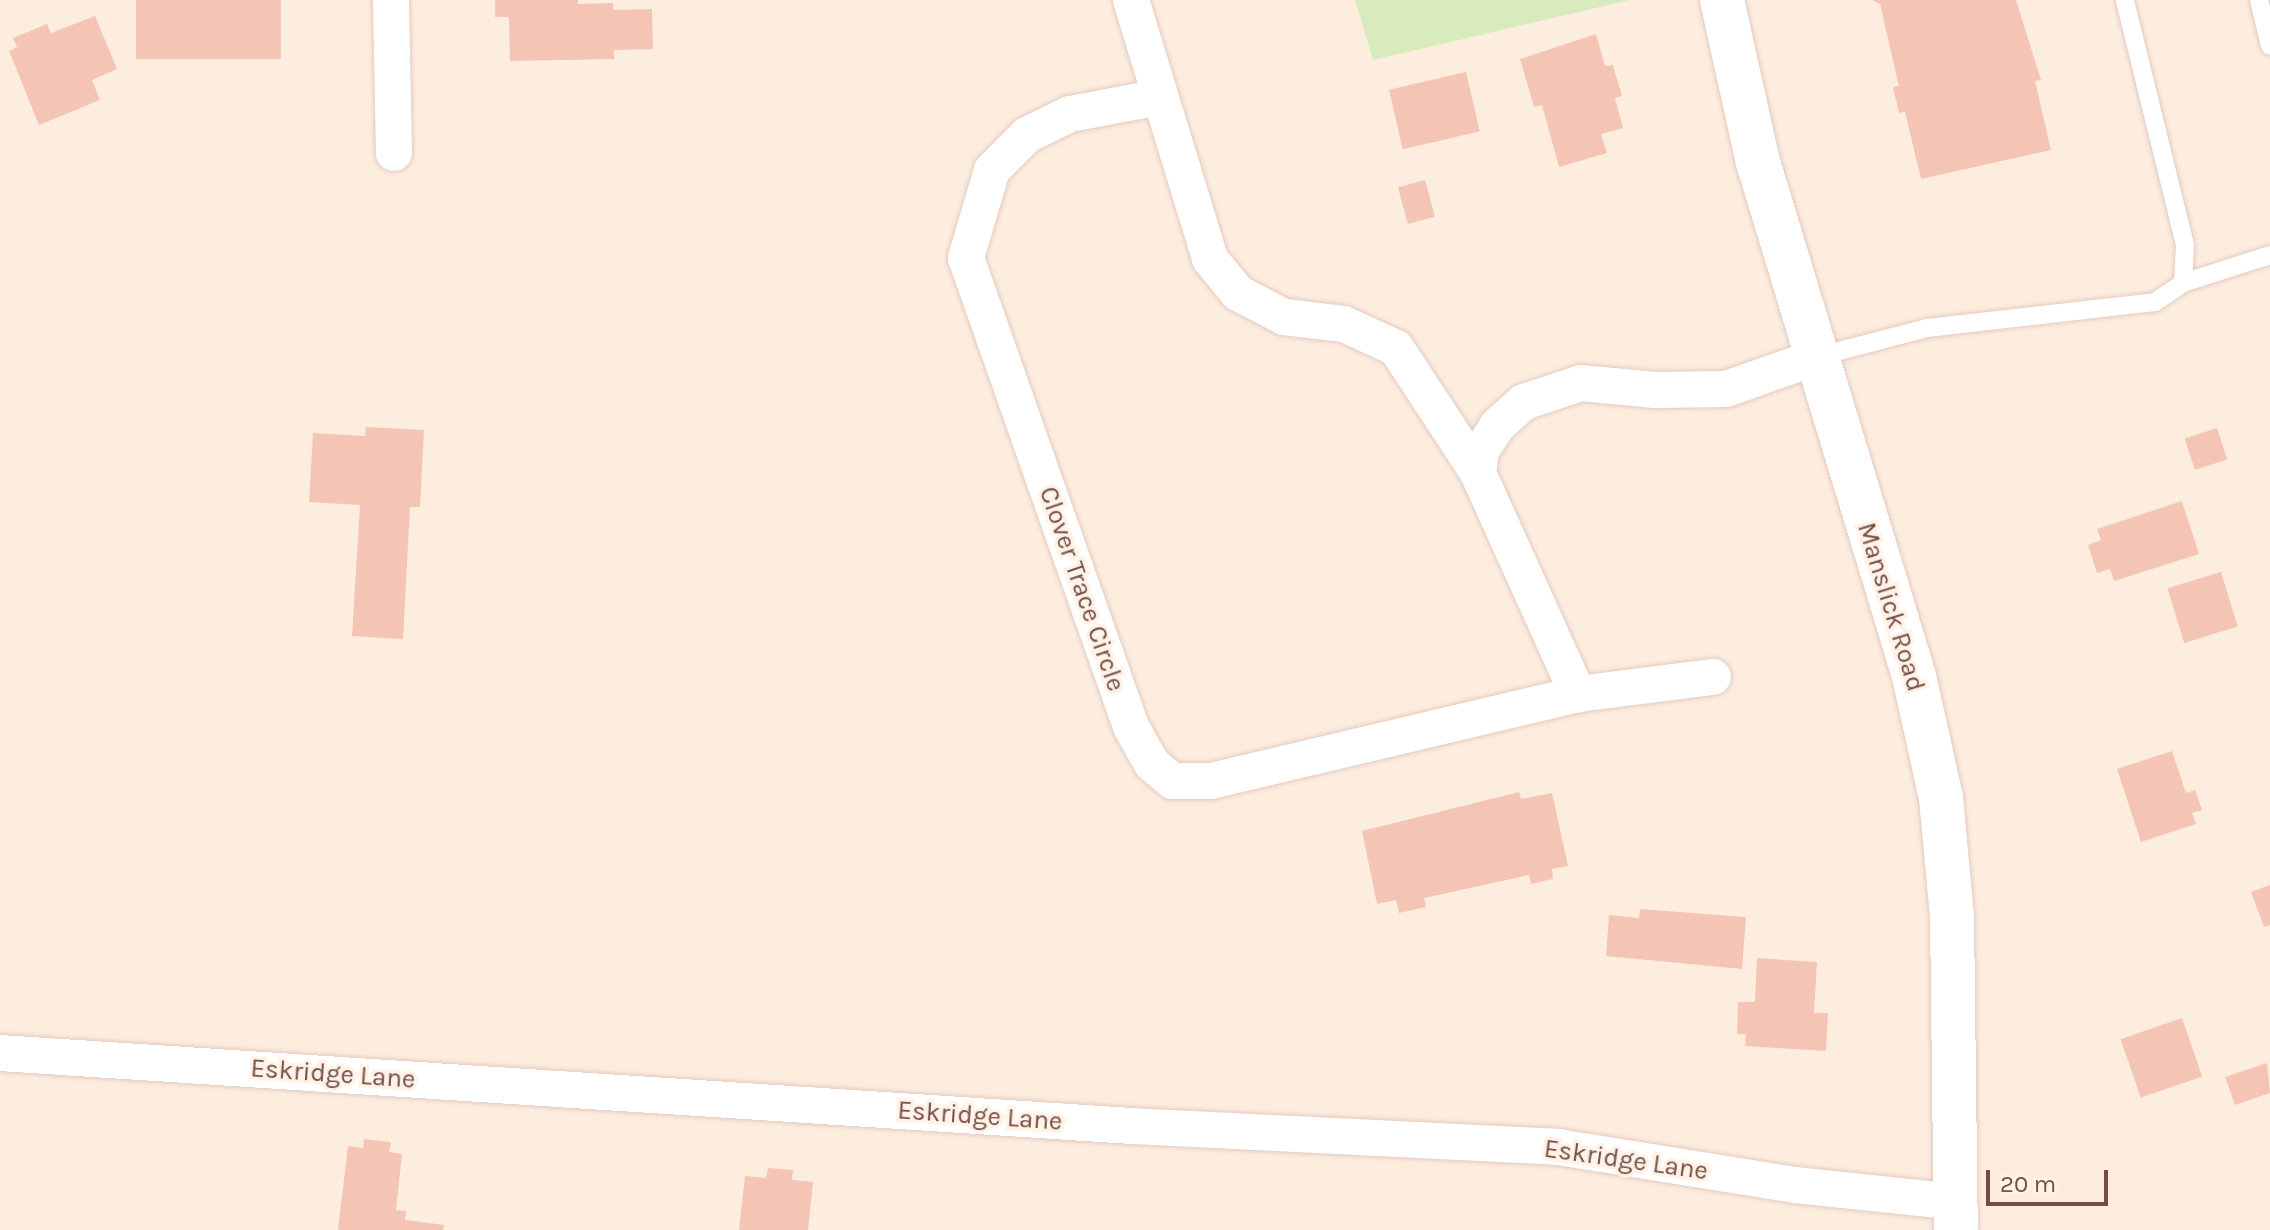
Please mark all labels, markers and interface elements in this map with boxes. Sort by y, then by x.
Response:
street label: Clover Trace Circle [1032,483,1132,695]
street label: Manslick Road [1851,519,1931,695]
street label: Eskridge Lane [250,1053,416,1095]
street label: Eskridge Lane [897,1095,1063,1137]
street label: Eskridge Lane [1542,1133,1710,1187]
scale bar [1990,1154,2112,1204]
text: 20 m [2000,1170,2056,1198]

